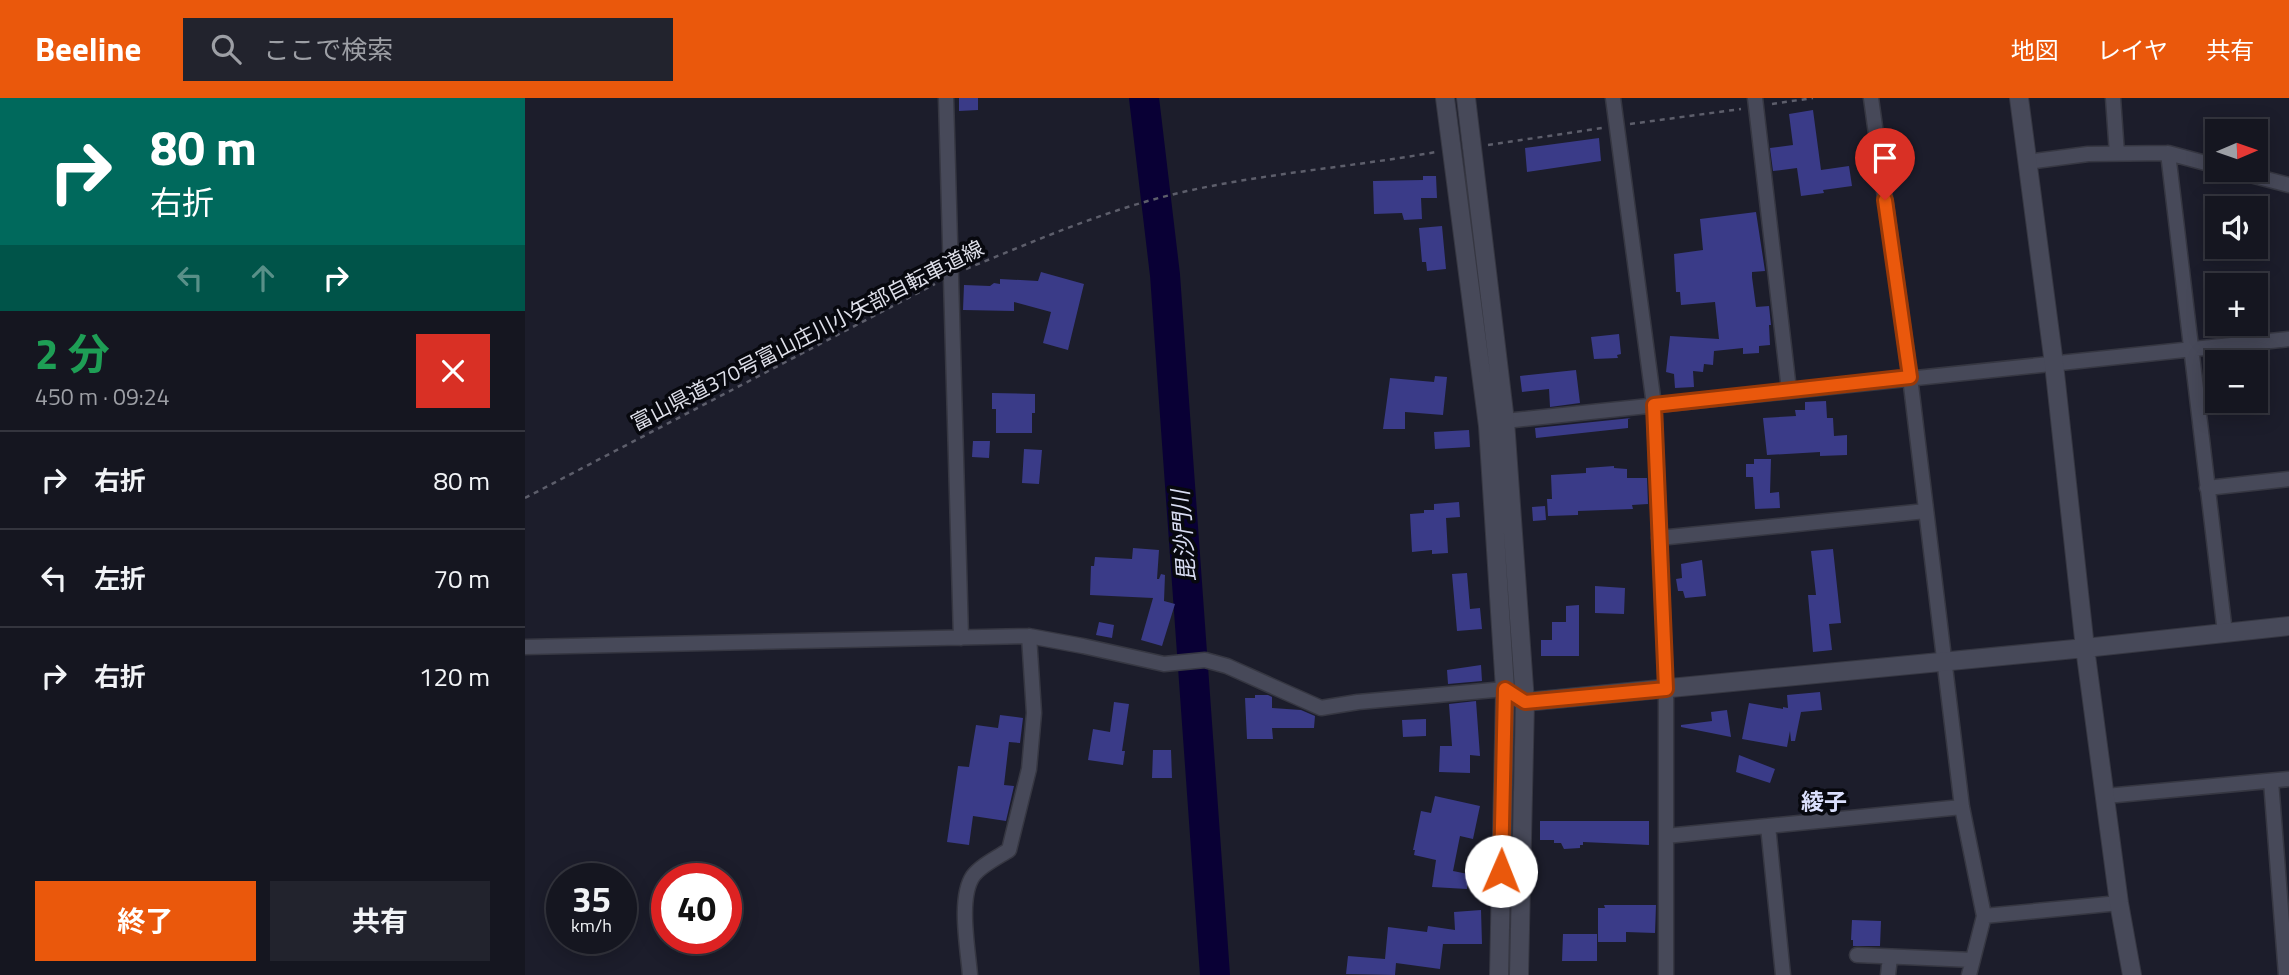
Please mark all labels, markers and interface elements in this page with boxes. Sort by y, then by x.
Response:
search box [183,18,673,81]
text: Beeline [35,24,141,74]
icon: search [207,30,245,68]
text: ここで検索 [263,30,393,69]
text: 地図 [2011,32,2059,68]
text: レイヤ [2097,32,2168,68]
text: 共有 [2206,32,2254,68]
text: 80 m [150,109,257,184]
north arrow [2205,119,2268,182]
map controls [2205,119,2268,413]
icon: right [35,126,126,217]
pin [1855,128,1915,200]
icon: arrive [1866,139,1904,177]
text: 右折 [150,178,214,226]
button: sound [2205,196,2268,259]
street label: 富山県道370号富山庄川小矢部自転車道線 [625,232,989,438]
icon: left [171,259,209,297]
icon: ahead [244,259,282,297]
icon: right [317,259,355,297]
button: + [2205,273,2268,336]
text: 2 分 [35,321,110,385]
button: close [416,334,490,408]
button: − [2205,350,2268,413]
text: 450 m · 09:24 [35,379,170,414]
icon: right [35,461,73,499]
text: 右折 [94,461,146,500]
text: 80 m [433,461,490,500]
water label: 毘沙門川 [1162,486,1204,583]
icon: left [35,559,73,597]
text: 左折 [94,559,146,598]
text: 70 m [433,559,490,598]
icon: right [35,657,73,695]
text: 右折 [94,657,146,696]
text: 120 m [419,657,490,696]
district label: 綾子 [1801,784,1847,819]
position arrow [1464,834,1538,908]
speed limit sign: 40 [651,863,742,954]
text: 35 [572,872,611,926]
button: 終了 [35,881,256,961]
button: 共有 [270,881,490,961]
text: km/h [571,912,612,939]

